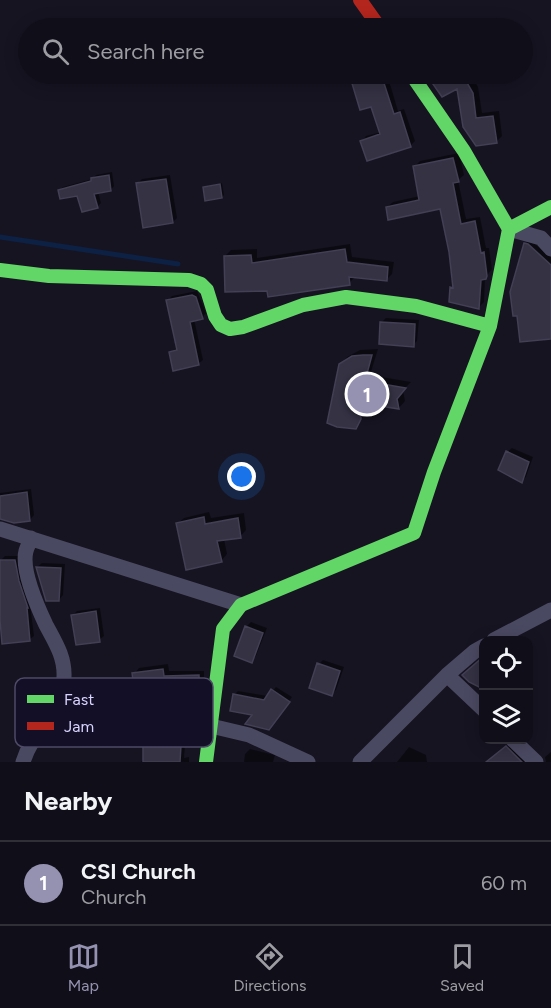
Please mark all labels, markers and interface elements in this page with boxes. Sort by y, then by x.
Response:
search box [18,18,533,84]
icon: search [39,35,72,68]
text: Search here [87,38,205,65]
pin: 1 [348,372,386,416]
your location [227,462,256,491]
map controls [479,636,533,744]
button: locate [479,636,533,690]
legend [15,678,213,747]
text: Fast [64,690,94,709]
button: layers [479,690,533,744]
text: Jam [64,717,94,736]
text: Nearby [24,785,112,817]
text: CSI Church [81,858,196,885]
text: 1 [39,871,48,895]
text: 60 m [481,871,527,895]
text: Church [81,885,146,909]
tab: Map [67,940,100,995]
tab: Directions [233,940,306,995]
tab: Saved [440,940,484,995]

